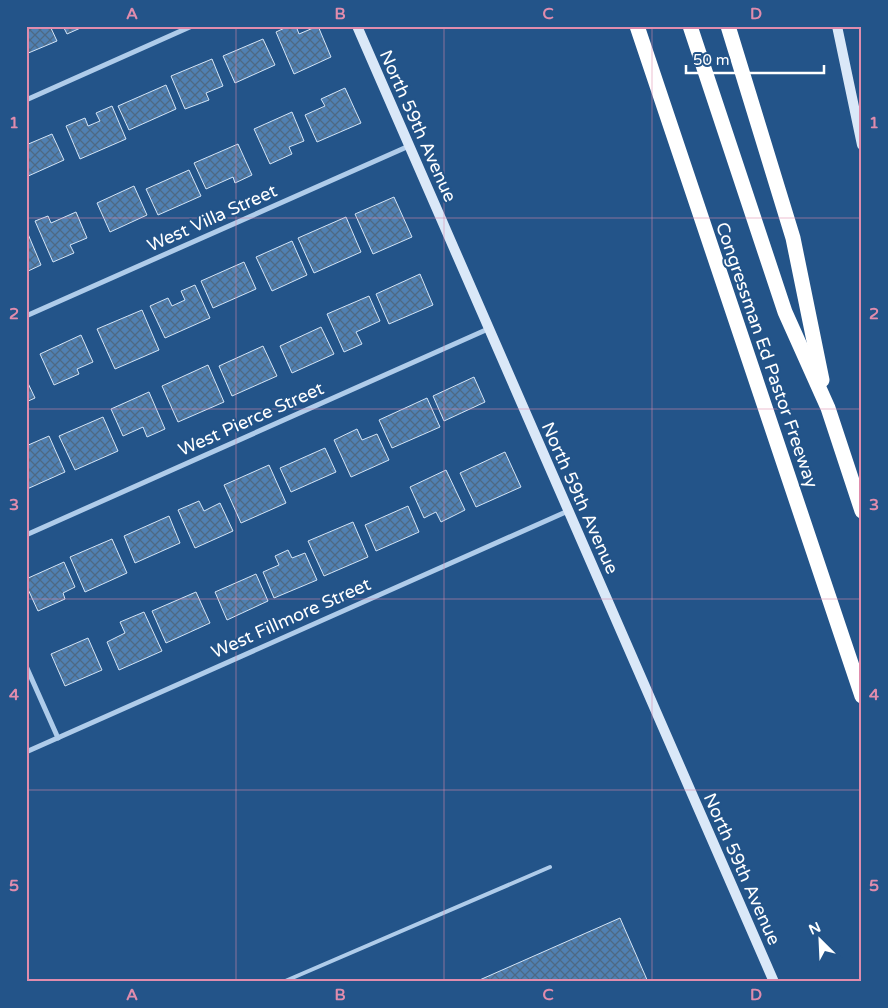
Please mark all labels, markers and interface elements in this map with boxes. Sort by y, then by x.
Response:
text: A [126,4,138,24]
text: B [334,4,346,24]
text: C [542,4,554,24]
text: D [750,4,762,24]
scale bar [686,42,823,74]
street label: North 59th Avenue [375,47,461,205]
text: 50 m [693,51,730,69]
text: 1 [9,113,19,133]
text: 1 [869,113,879,133]
street label: West Villa Street [144,179,280,256]
street label: Congressman Ed Pastor Freeway [711,219,823,491]
text: 2 [9,304,19,324]
text: 2 [869,304,879,324]
street label: West Pierce Street [175,377,327,461]
street label: North 59th Avenue [537,419,623,577]
text: 3 [9,495,19,515]
text: 3 [869,495,879,515]
street label: West Fillmore Street [208,573,374,663]
text: 4 [9,685,19,705]
text: 4 [869,685,879,705]
street label: North 59th Avenue [699,790,785,948]
text: 5 [9,876,19,896]
text: 5 [869,876,879,896]
north arrow [796,916,846,966]
text: N [806,919,824,939]
text: A [126,985,138,1005]
text: B [334,985,346,1005]
text: C [542,985,554,1005]
text: D [750,985,762,1005]

